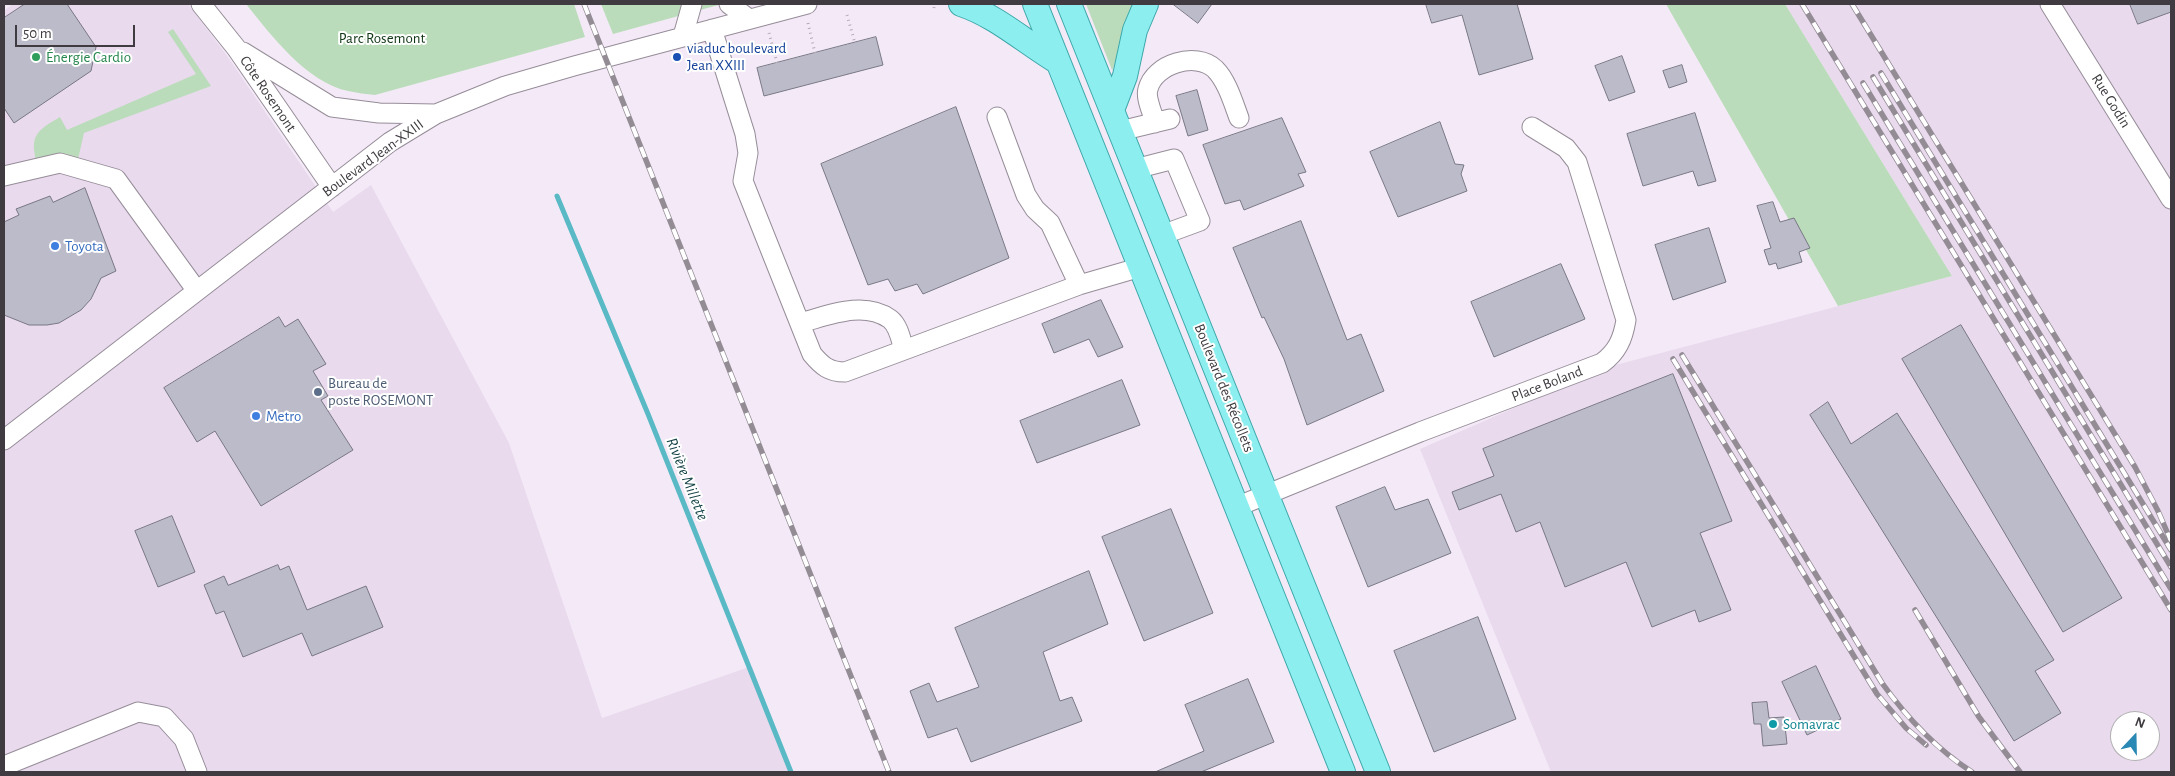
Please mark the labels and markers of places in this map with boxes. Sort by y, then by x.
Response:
place label: viaduc boulevard Jean XXIII [687,39,786,74]
place label: Énergie Cardio [46,48,131,66]
marker: Énergie Cardio [30,51,42,63]
marker: viaduc boulevard Jean XXIII [671,51,683,63]
place label: Toyota [65,237,104,255]
marker: Toyota [49,240,61,252]
place label: Bureau de poste ROSEMONT [328,374,433,409]
marker: Bureau de poste ROSEMONT [312,386,324,398]
place label: Metro [266,407,301,425]
marker: Metro [250,410,262,422]
place label: Somavrac [1783,715,1839,733]
marker: Somavrac [1767,718,1779,730]

